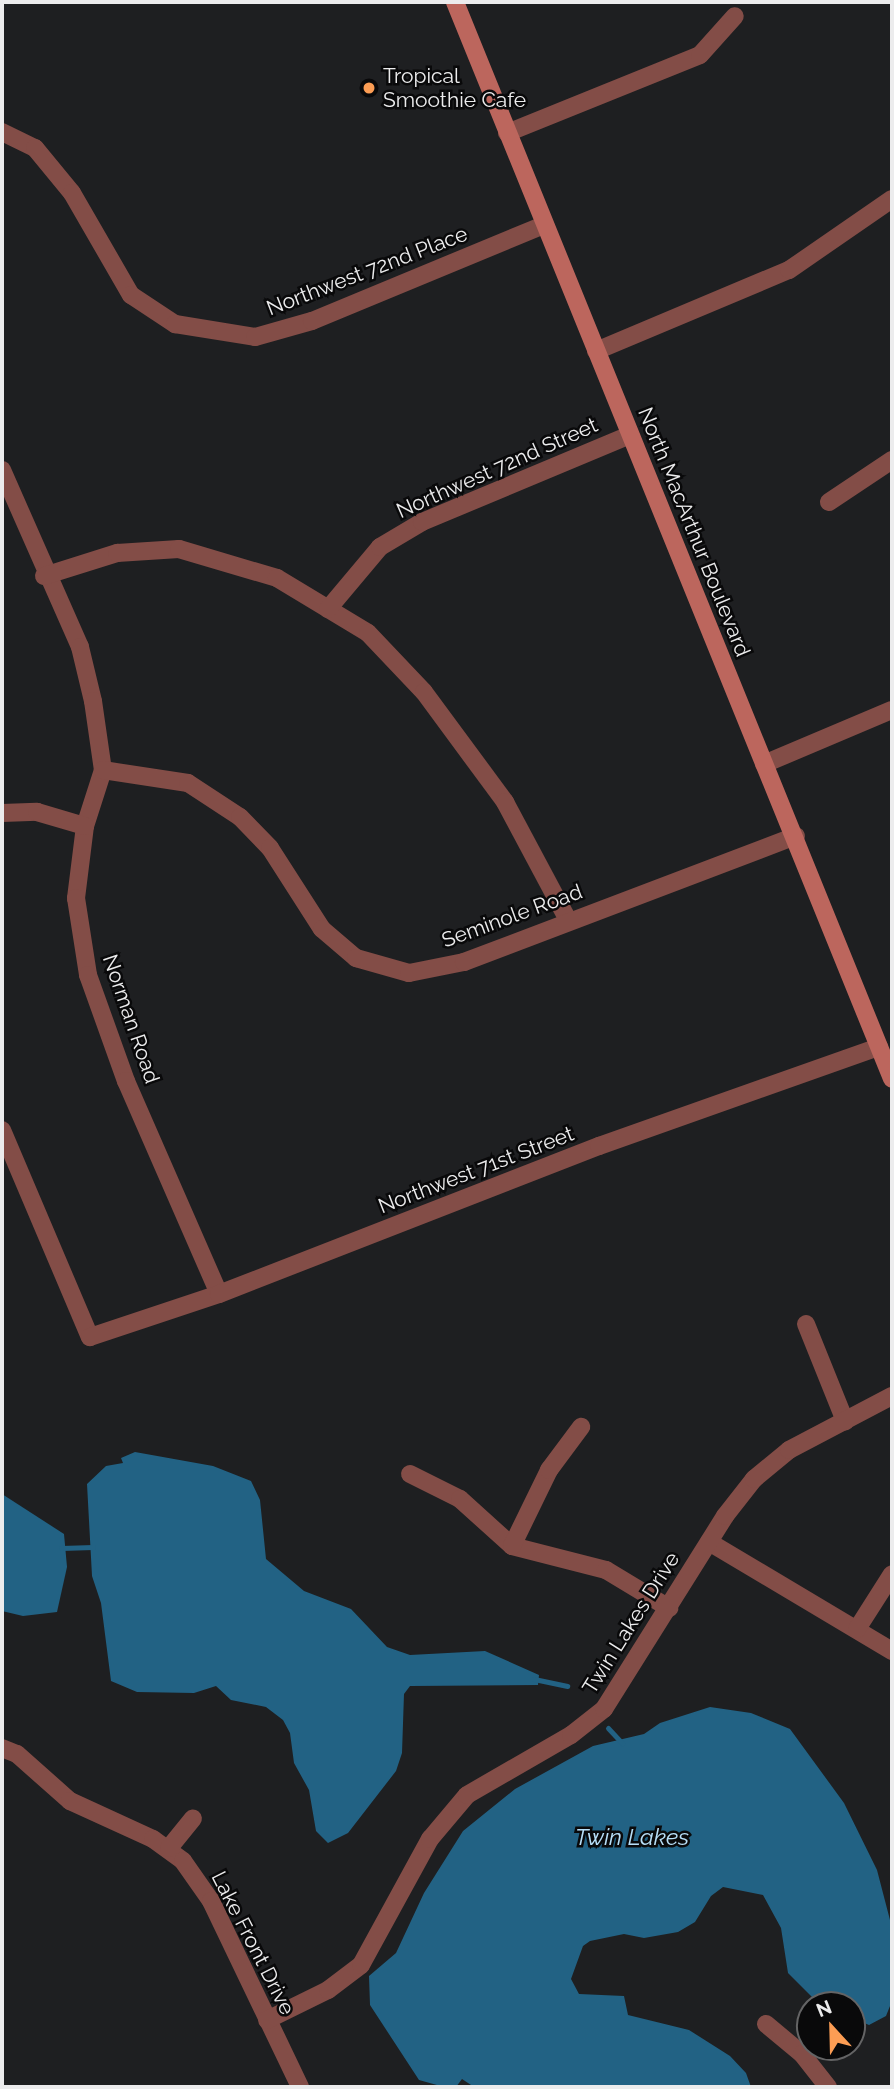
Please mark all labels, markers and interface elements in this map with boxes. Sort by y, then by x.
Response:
place label: Tropical Smoothie Cafe [383,63,526,113]
marker: Tropical Smoothie Cafe [361,80,377,96]
street label: Northwest 72nd Place [263,221,471,321]
street label: North MacArthur Boulevard [632,404,756,660]
street label: Northwest 72nd Street [393,412,601,524]
street label: Seminole Road [438,879,586,953]
street label: Norman Road [97,951,165,1087]
street label: Northwest 71st Street [375,1121,577,1219]
street label: Twin Lakes Drive [577,1547,685,1699]
water label: Twin Lakes [575,1823,689,1851]
street label: Lake Front Drive [206,1867,300,2019]
north arrow [796,1991,866,2061]
text: N [813,1995,835,2021]

